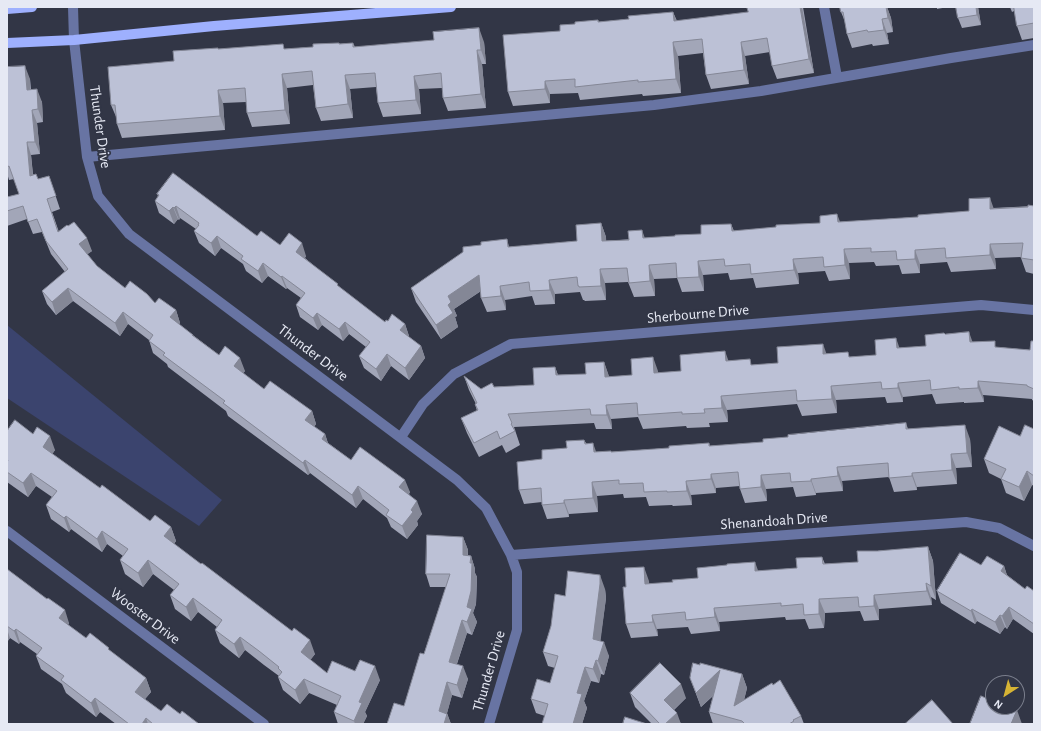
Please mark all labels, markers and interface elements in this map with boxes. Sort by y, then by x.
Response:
street label: Thunder Drive [85,84,115,170]
street label: Sherbourne Drive [646,301,750,327]
street label: Thunder Drive [274,321,352,385]
street label: Shenandoah Drive [720,508,828,534]
street label: Wooster Drive [106,584,184,648]
street label: Thunder Drive [469,628,509,714]
north arrow [985,675,1025,715]
text: N [992,698,1005,711]

